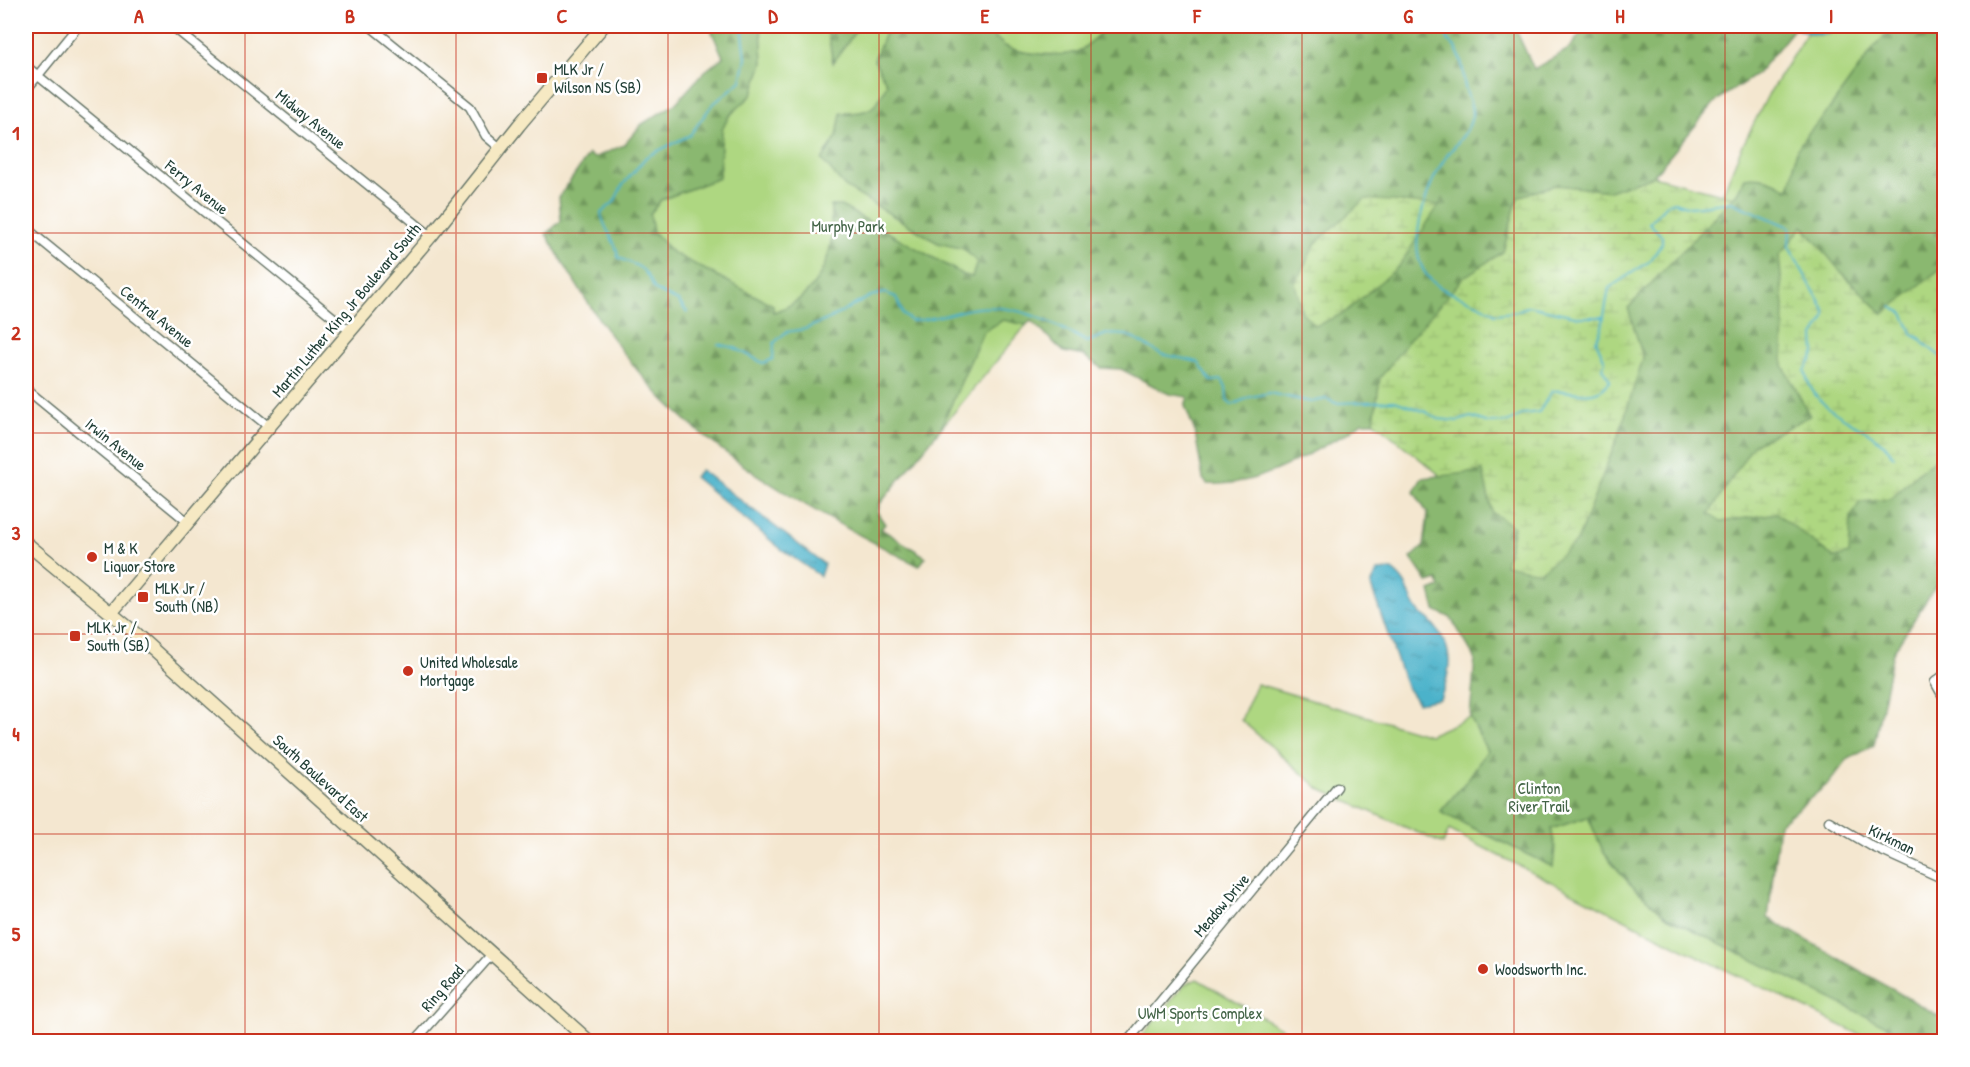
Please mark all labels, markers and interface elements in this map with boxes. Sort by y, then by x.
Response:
text: A [134,2,144,29]
text: B [345,2,355,29]
text: C [557,2,568,29]
text: D [768,2,778,29]
text: E [981,2,990,29]
text: F [1192,2,1202,29]
text: G [1403,2,1413,29]
text: H [1615,2,1625,29]
text: I [1829,2,1833,29]
place label: MLK Jr / Wilson NS (SB) [554,58,641,98]
marker: MLK Jr / Wilson NS (SB) [535,71,549,85]
street label: Midway Avenue [271,84,351,154]
text: 1 [12,119,20,146]
street label: Ferry Avenue [160,154,234,220]
park label: Murphy Park [812,215,885,237]
street label: Martin Luther King Jr Boulevard South [266,218,426,402]
street label: Central Avenue [116,280,199,353]
text: 2 [11,319,21,346]
street label: Irwin Avenue [81,413,152,476]
text: 3 [12,519,21,546]
place label: M & K Liquor Store [104,537,176,577]
marker: M & K Liquor Store [85,550,99,564]
place label: MLK Jr / South (NB) [155,577,219,617]
marker: MLK Jr / South (NB) [136,590,150,604]
place label: MLK Jr / South (SB) [87,616,150,656]
marker: MLK Jr / South (SB) [68,629,82,643]
place label: United Wholesale Mortgage [420,651,519,691]
marker: United Wholesale Mortgage [401,664,415,678]
text: 4 [12,720,20,747]
street label: South Boulevard East [269,729,374,827]
park label: Clinton River Trail [1508,777,1570,817]
street label: Kirkman [1865,818,1919,860]
street label: Meadow Drive [1188,868,1254,941]
text: 5 [12,920,21,947]
place label: Woodsworth Inc. [1495,958,1587,980]
street label: Ring Road [416,960,468,1016]
marker: Woodsworth Inc. [1476,962,1490,976]
park label: UWM Sports Complex [1138,1002,1262,1024]

